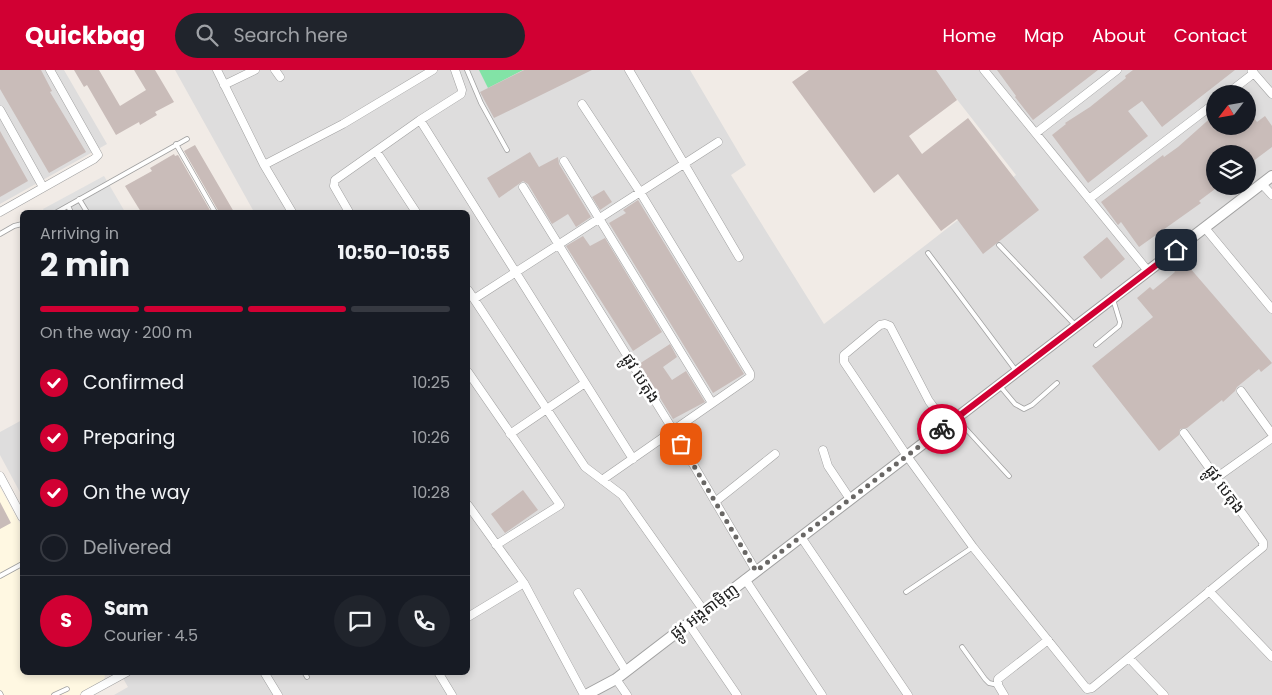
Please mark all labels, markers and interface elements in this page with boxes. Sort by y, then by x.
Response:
search box [175,13,525,58]
text: Quickbag [25,19,145,52]
icon: search [193,21,221,49]
text: Search here [233,22,348,49]
text: Home [942,23,996,48]
text: Map [1024,23,1064,48]
text: About [1092,23,1146,48]
text: Contact [1174,23,1247,48]
north arrow [1206,85,1256,135]
map controls [1206,85,1256,195]
button: layers [1206,145,1256,195]
text: Arriving in [40,222,119,245]
pin [1155,229,1197,271]
icon: home [1162,236,1190,264]
text: 10:50–10:55 [338,239,450,266]
text: 2 min [40,242,130,287]
text: On the way · 200 m [40,321,192,344]
street label: ផ្លូវ បេតុង [614,349,665,409]
icon: check [40,369,68,397]
text: Confirmed [83,369,184,396]
text: 10:25 [412,371,450,394]
courier [917,404,967,454]
icon: bike [928,415,956,443]
pin [660,423,702,465]
icon: check [40,424,68,452]
text: Preparing [83,424,175,451]
text: 10:26 [412,426,450,449]
icon: bag [667,430,695,458]
street label: ផ្លូវ បេតុង [1197,460,1250,520]
icon: check [40,479,68,507]
text: On the way [83,479,190,506]
text: 10:28 [412,481,450,504]
text: Delivered [83,534,172,561]
street label: ផ្លូវ អង្តតាម៉ិញ [665,578,745,646]
text: Sam [104,595,149,622]
button: chat [334,595,386,647]
button: phone [398,595,450,647]
text: S [60,607,72,634]
text: Courier · 4.5 [104,624,198,647]

